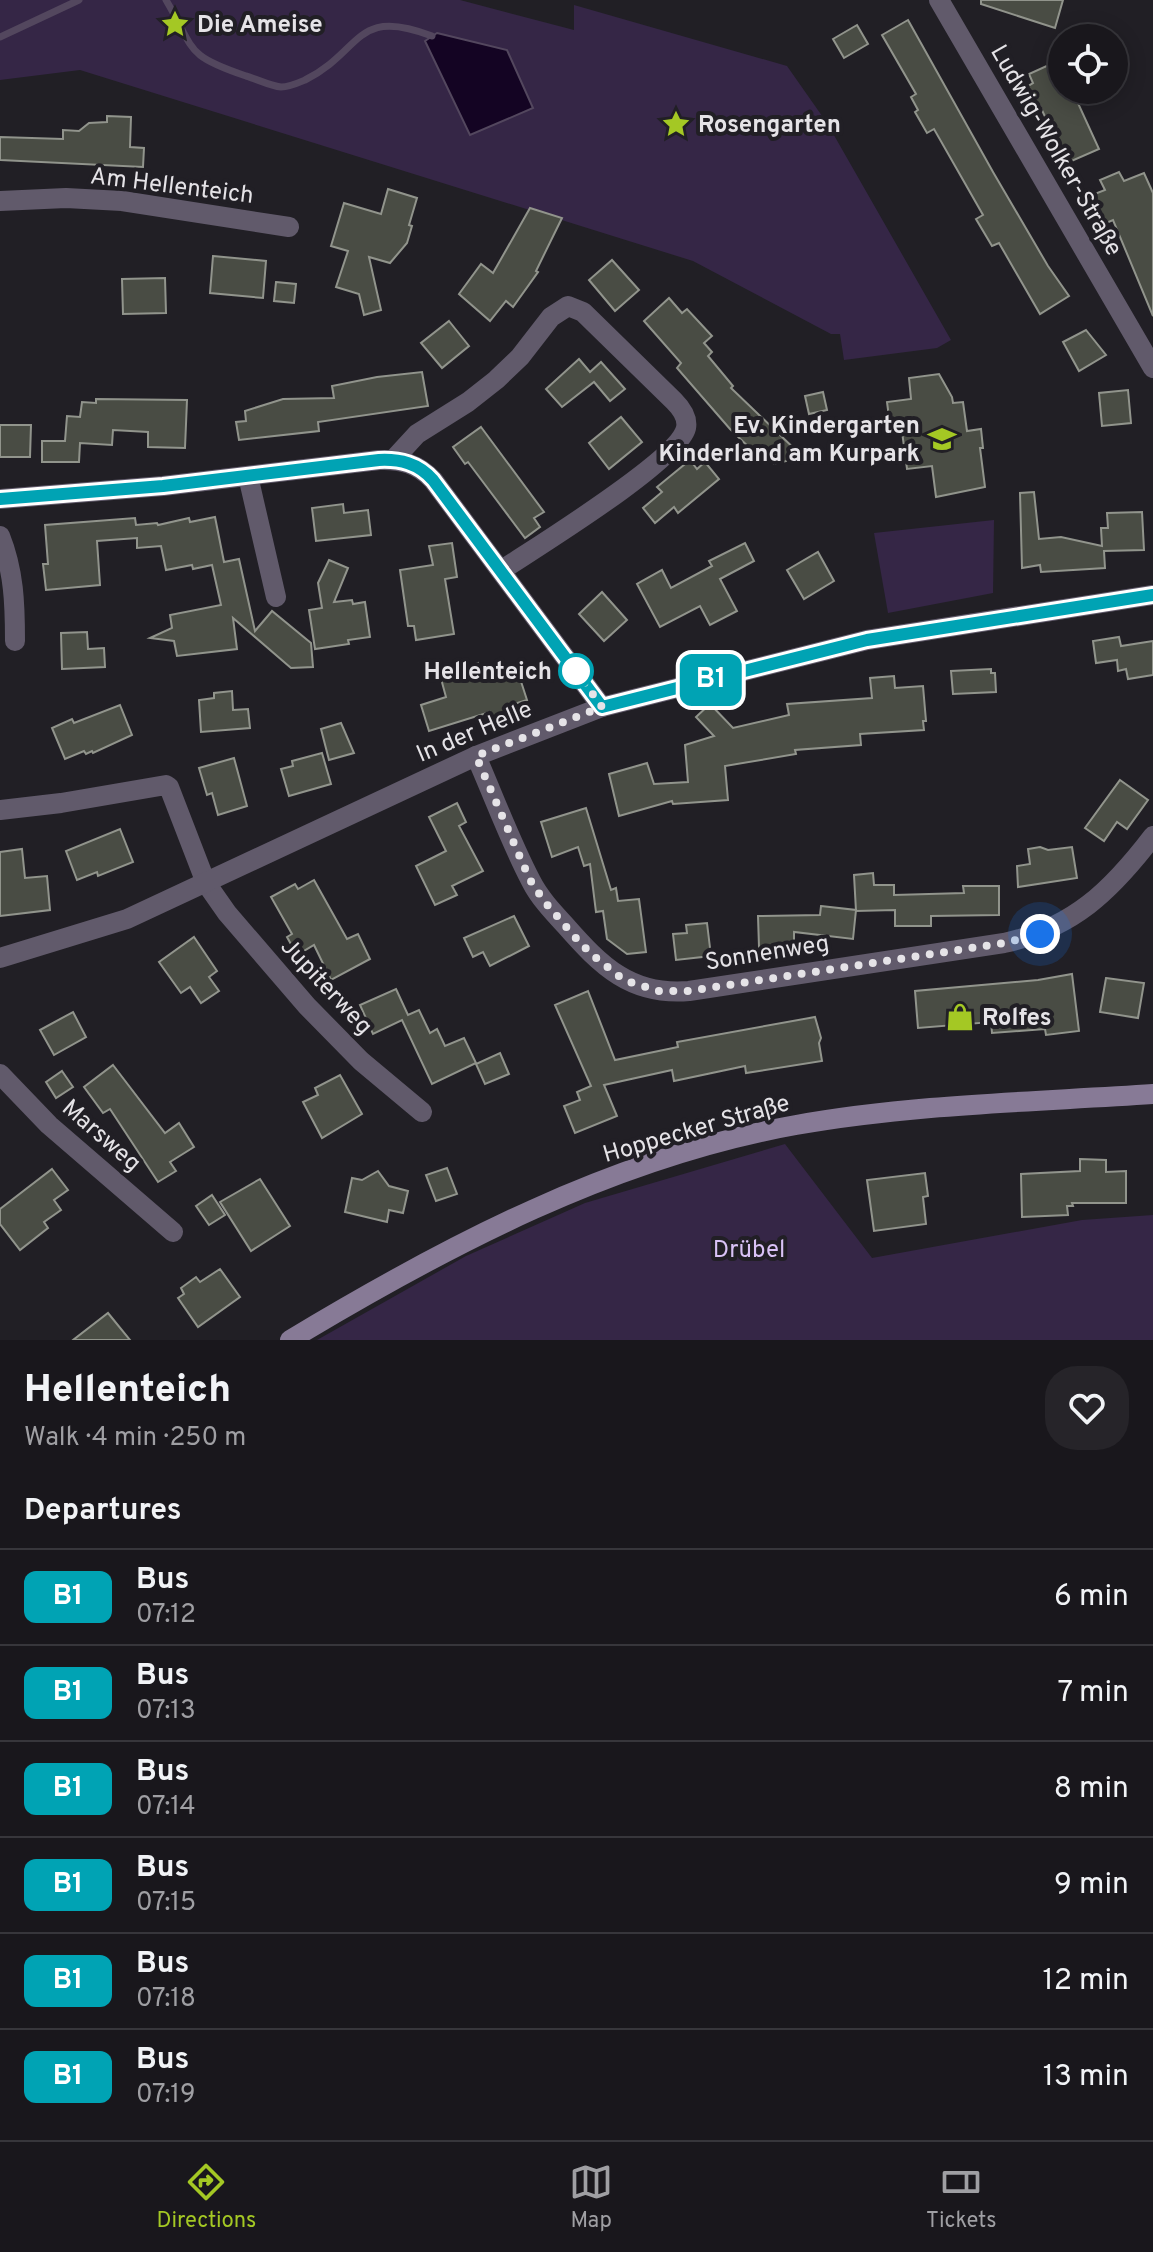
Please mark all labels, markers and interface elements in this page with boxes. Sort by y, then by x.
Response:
place icon: Die Ameise [160,9,190,39]
place label: Die Ameise [197,11,323,41]
map controls [1048,24,1128,104]
button: locate [1048,24,1128,104]
street label: Ludwig-Wolker-Straße [983,40,1128,262]
place icon: Rosengarten [661,109,691,139]
place label: Rosengarten [698,111,841,141]
street label: Am Hellenteich [88,162,255,212]
place label: Ev. Kindergarten Kinderland am Kurpark [658,412,920,470]
school or university icon: Ev. Kindergarten Kinderland am Kurpark [927,424,957,454]
marker: Hellenteich [559,654,593,688]
line badge: B1 [675,654,747,706]
place label: Hellenteich [423,658,552,688]
text: B1 [696,662,726,698]
street label: In der Helle [412,695,537,771]
your location [1020,914,1060,954]
street label: Sonnenweg [703,929,831,979]
street label: Jupiterweg [273,933,378,1042]
shop icon: Rolfes [945,1002,975,1032]
place label: Rolfes [982,1004,1052,1034]
street label: Hoppecker Straße [600,1089,793,1171]
street label: Marsweg [55,1094,147,1179]
park label: Drübel [713,1236,785,1266]
button: heart [1045,1366,1129,1450]
text: Hellenteich [24,1367,231,1416]
text: Walk · 4 min · 250 m [24,1422,246,1455]
text: Departures [24,1493,182,1530]
text: Bus [136,1562,189,1599]
text: B1 [53,1579,83,1615]
text: 6 min [1054,1579,1129,1616]
text: 07:12 [136,1599,196,1632]
text: Bus [136,1658,189,1695]
text: B1 [53,1675,83,1711]
text: 7 min [1058,1675,1129,1712]
text: 07:13 [136,1695,196,1728]
text: Bus [136,1754,189,1791]
text: B1 [53,1771,83,1807]
text: 8 min [1054,1771,1129,1808]
text: 07:14 [136,1791,196,1824]
text: Bus [136,1850,189,1887]
text: B1 [53,1867,83,1903]
text: 9 min [1054,1867,1129,1904]
text: 07:15 [136,1887,196,1920]
text: Bus [136,1946,189,1983]
text: B1 [53,1963,83,1999]
text: 12 min [1042,1963,1129,2000]
text: 07:18 [136,1983,196,2016]
text: Bus [136,2042,189,2079]
text: B1 [53,2059,83,2095]
text: 13 min [1043,2059,1129,2096]
text: 07:19 [136,2079,196,2112]
tab: Directions [156,2160,256,2235]
tab: Map [569,2160,613,2235]
tab: Tickets [926,2160,997,2235]

